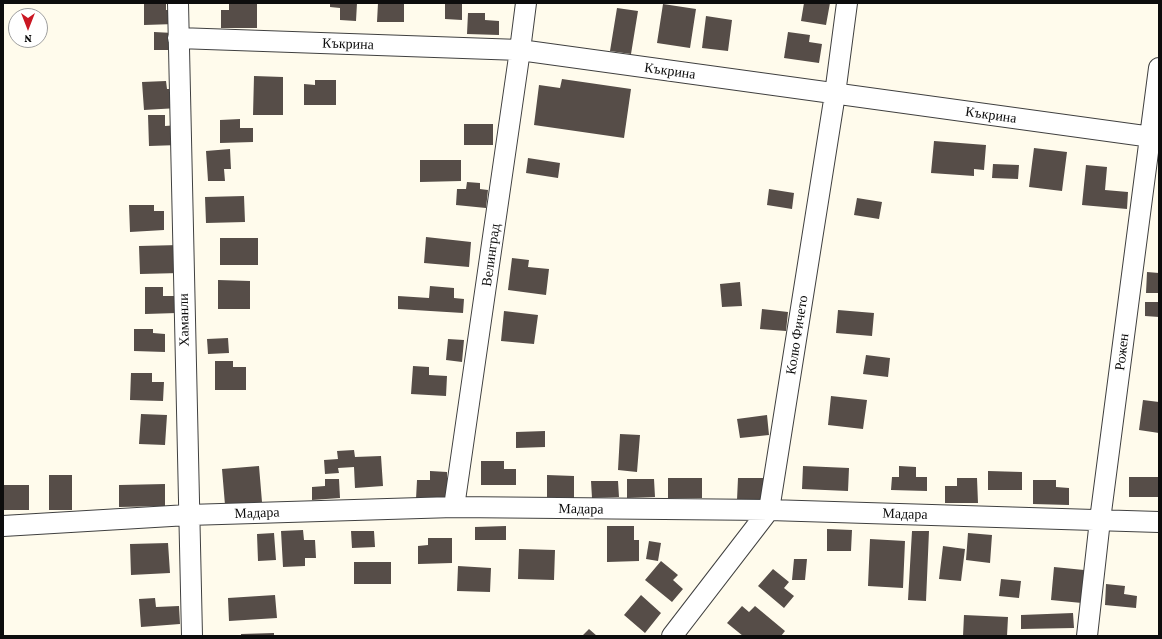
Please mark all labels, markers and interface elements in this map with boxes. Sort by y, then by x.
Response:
north arrow [8,8,48,48]
text: N [24,33,32,45]
street label: Къкрина [322,35,374,53]
street label: Къкрина [643,59,697,83]
street label: Къкрина [964,103,1018,127]
street label: Велинград [478,222,504,288]
street label: Хаманли [175,293,193,347]
street label: Колю Фичето [782,294,812,376]
street label: Рожен [1111,332,1133,372]
street label: Мадара [558,500,604,518]
street label: Мадара [234,504,280,522]
street label: Мадара [882,505,928,523]

